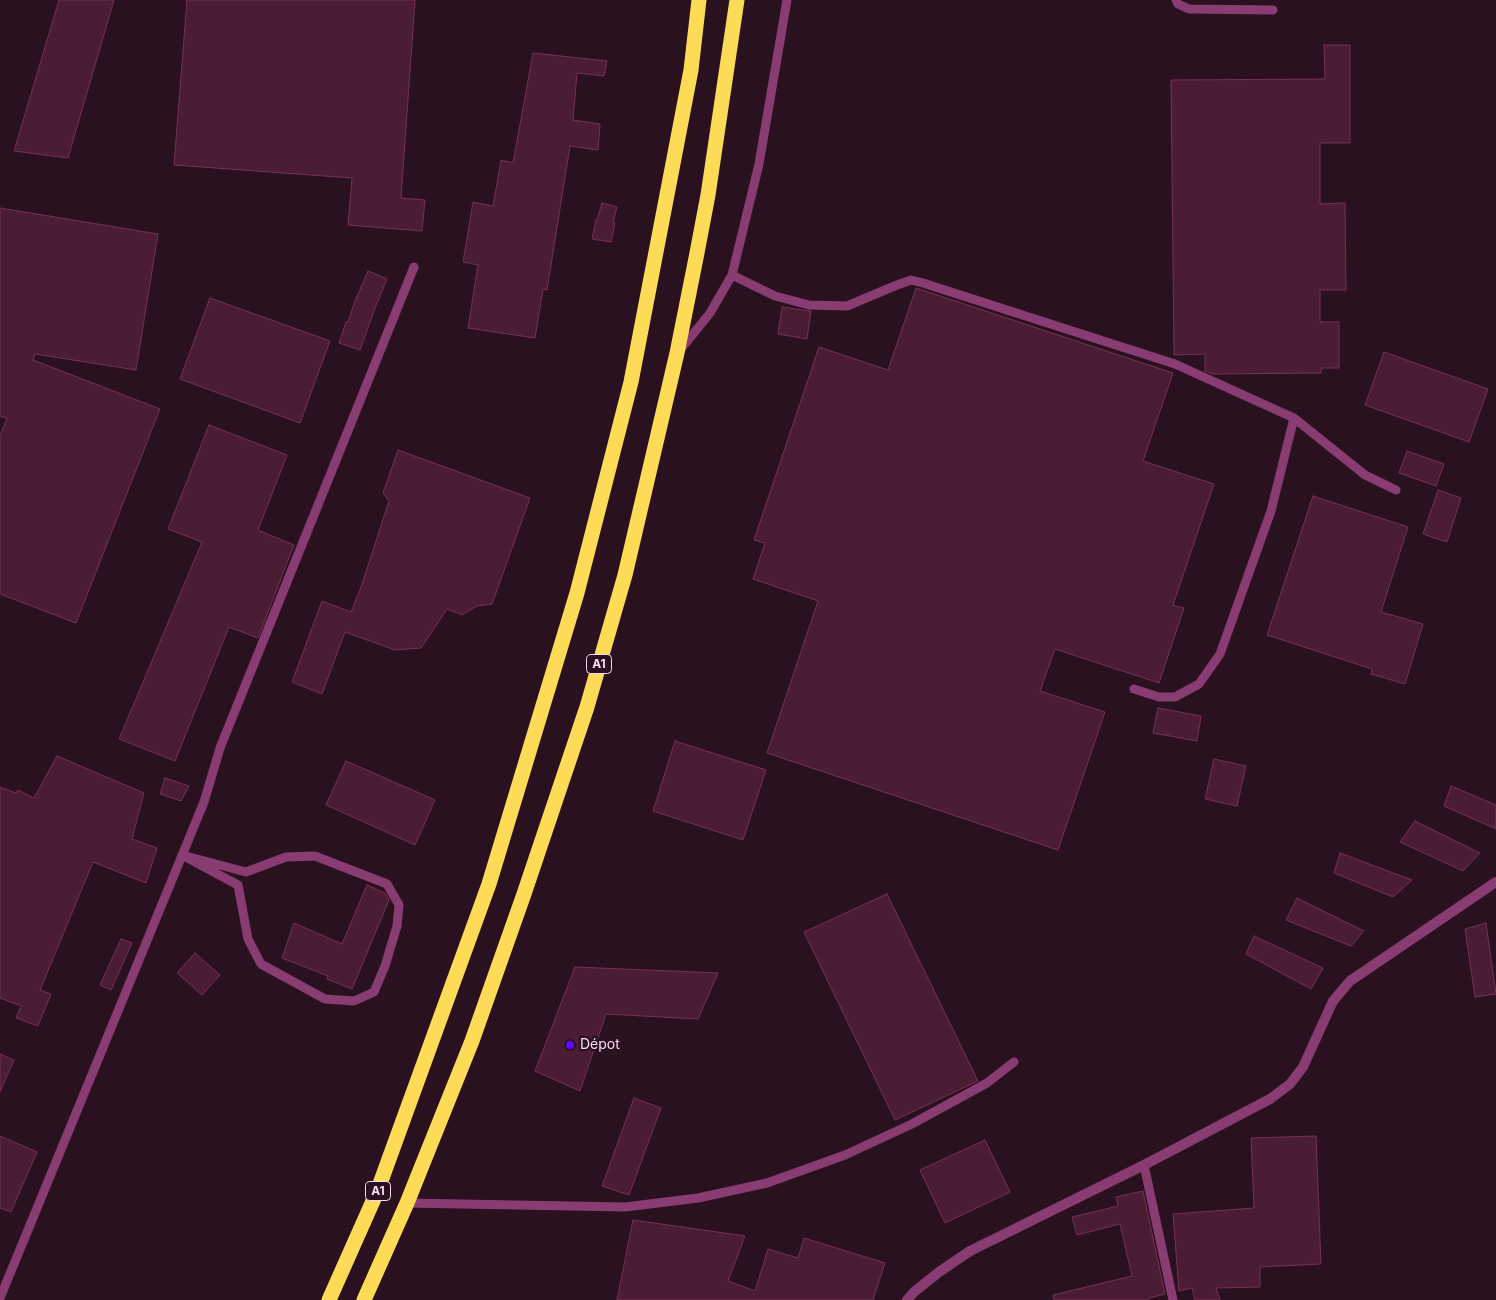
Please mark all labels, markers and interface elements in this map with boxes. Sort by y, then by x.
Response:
road number: A1 [586,654,612,674]
place label: Dépot [580,1037,620,1053]
marker: Dépot [564,1039,576,1051]
road number: A1 [366,1182,390,1200]

